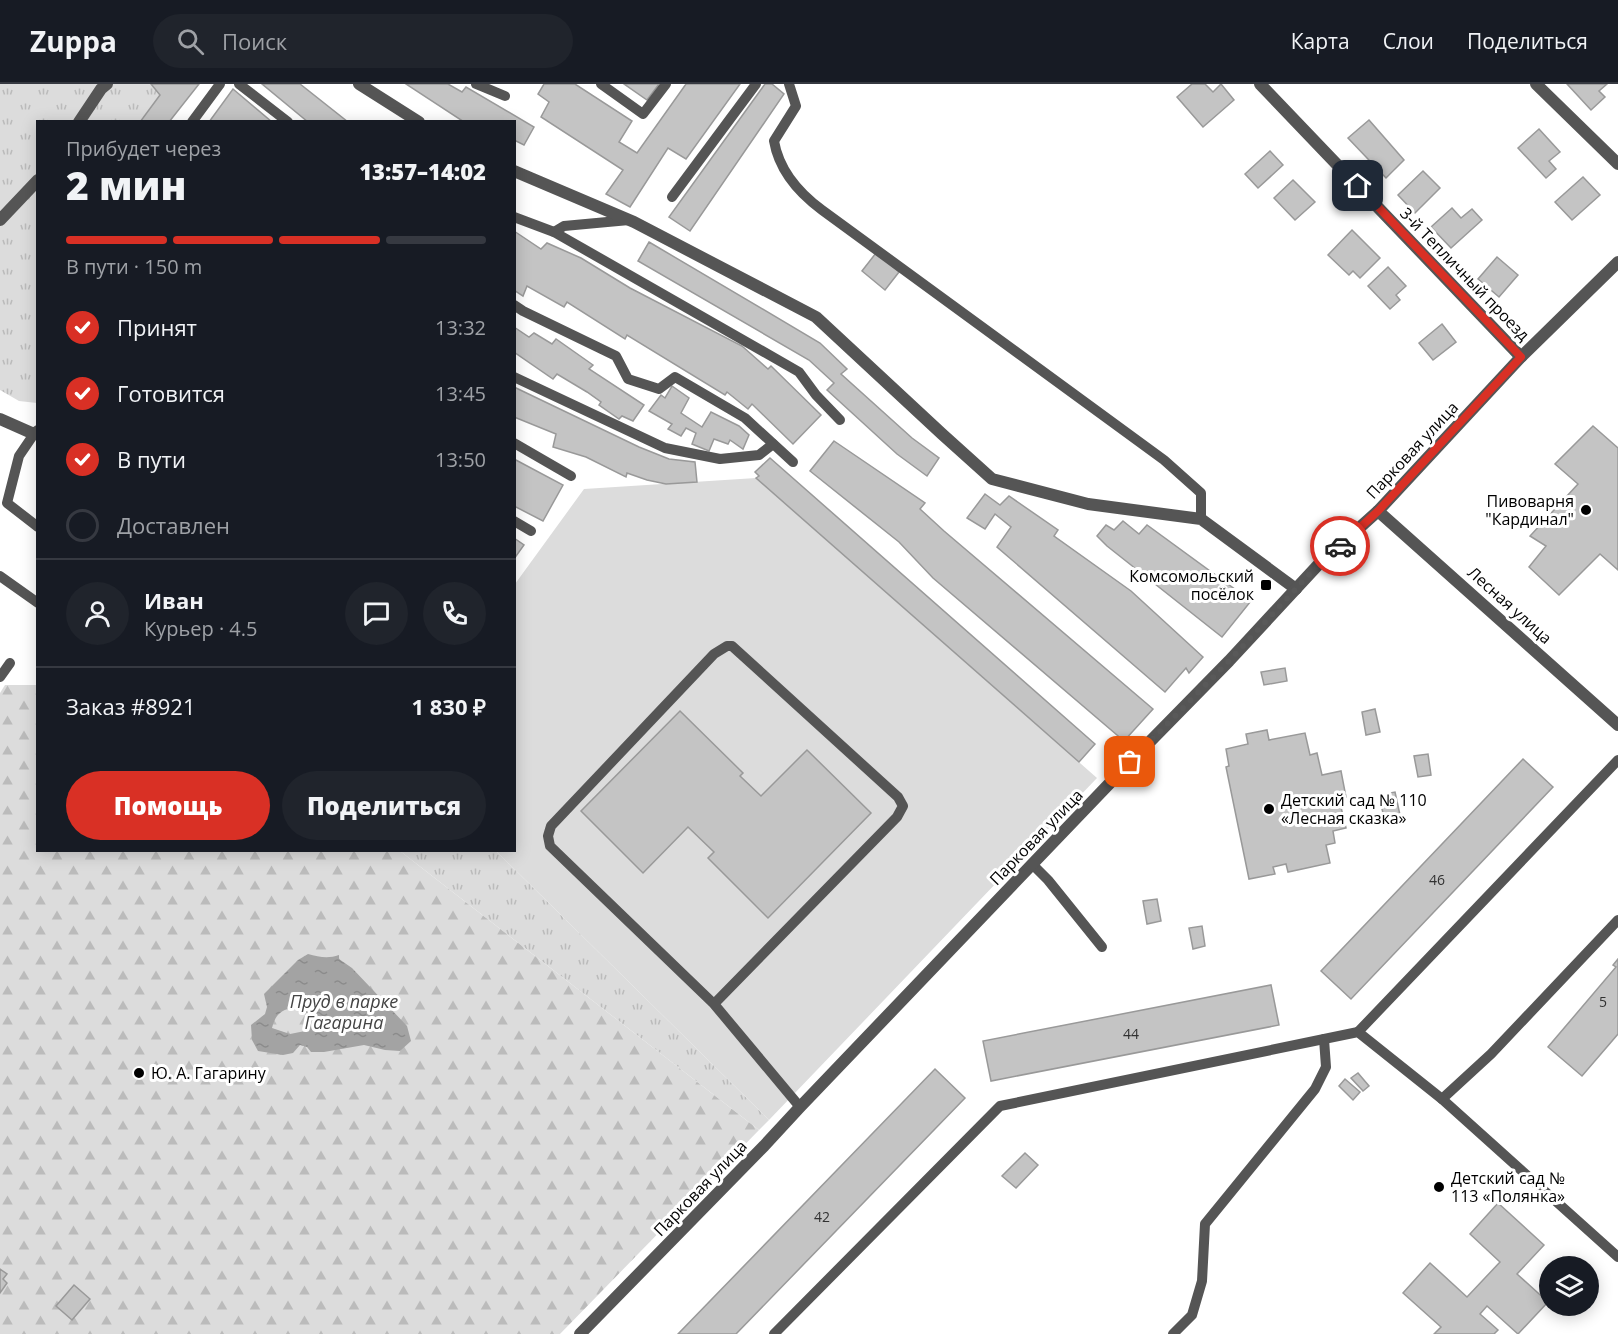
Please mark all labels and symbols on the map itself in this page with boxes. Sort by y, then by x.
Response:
pin [1332,160,1383,211]
street label: 3-й Тепличный проезд [1395,203,1535,345]
street label: Парковая улица [1361,397,1463,503]
place label: Пивоварня "Кардинал" [1485,490,1574,530]
marker: Пивоварня "Кардинал" [1579,503,1593,517]
courier [1310,516,1370,576]
street label: Лесная улица [1463,561,1557,649]
place label: Комсомольский посёлок [1129,565,1255,605]
marker: Комсомольский посёлок [1259,578,1273,592]
pin [1104,736,1155,787]
street label: Парковая улица [984,784,1088,890]
place label: Детский сад № 110 «Лесная сказка» [1281,789,1427,829]
marker: Детский сад № 110 «Лесная сказка» [1262,802,1276,816]
house number: 46 [1429,870,1445,889]
water label: Пруд в парке Гагарина [290,989,398,1034]
house number: 5 [1599,992,1607,1011]
house number: 44 [1123,1024,1139,1043]
place label: Ю. А. Гагарину [151,1062,267,1084]
marker: Ю. А. Гагарину [132,1066,146,1080]
street label: Парковая улица [648,1135,752,1241]
place label: Детский сад № 113 «Полянка» [1451,1167,1565,1207]
marker: Детский сад № 113 «Полянка» [1432,1180,1446,1194]
house number: 42 [814,1207,830,1226]

